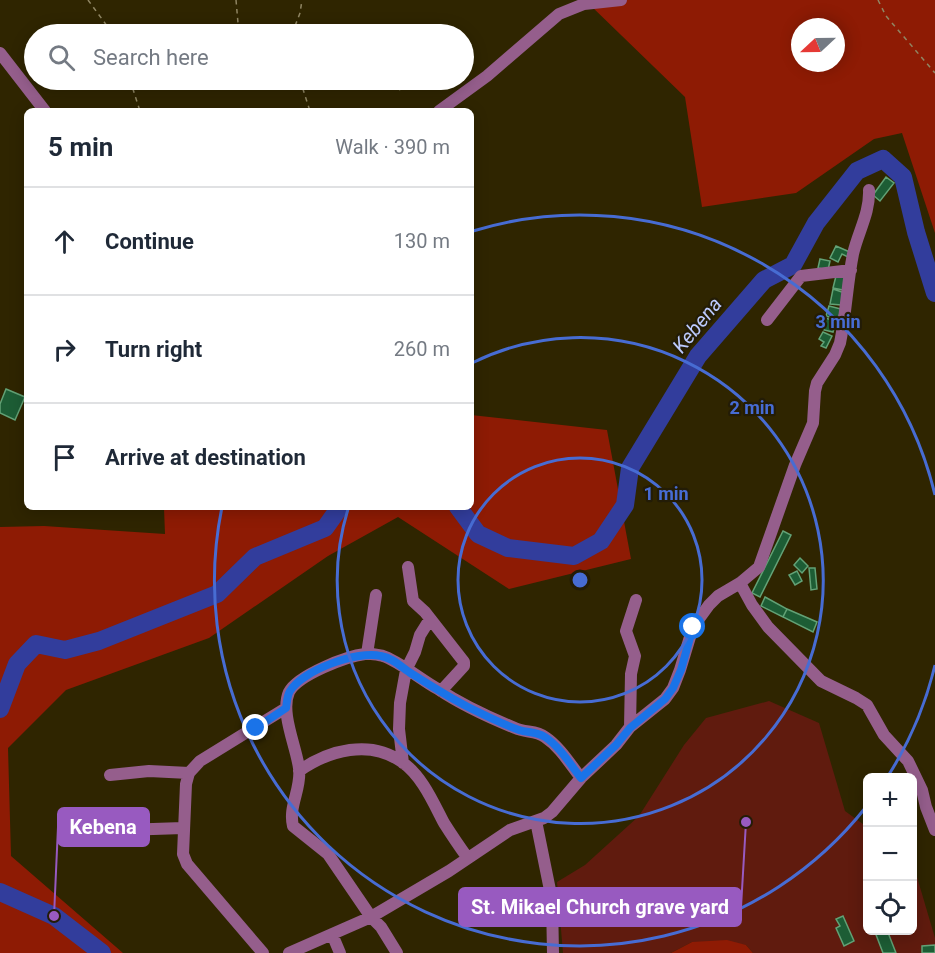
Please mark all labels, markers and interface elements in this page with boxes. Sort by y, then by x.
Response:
north arrow [791,18,845,72]
search box [24,24,474,90]
icon: search [45,41,78,74]
text: Search here [93,45,209,70]
text: 5 min [48,132,113,162]
text: Walk · 390 m [335,135,450,159]
icon: ahead [48,225,81,258]
text: Continue [105,229,194,254]
text: 130 m [394,229,450,253]
water label: Kebena [667,292,727,358]
text: 3 min [815,311,861,332]
icon: right [48,333,81,366]
text: Turn right [105,337,202,362]
text: 260 m [394,337,450,361]
text: 2 min [729,397,775,418]
icon: arrive [48,441,81,474]
text: Arrive at destination [105,445,306,470]
text: 1 min [643,483,689,504]
centre of rings [570,570,590,590]
route start [679,613,705,639]
route end [242,714,268,740]
map controls [863,773,917,935]
button: + [863,773,917,827]
callout: Kebena [58,808,149,846]
text: Kebena [69,815,137,839]
button: − [863,827,917,881]
button: locate [863,881,917,935]
callout: St. Mikael Church grave yard [459,888,741,926]
text: St. Mikael Church grave yard [471,895,729,919]

